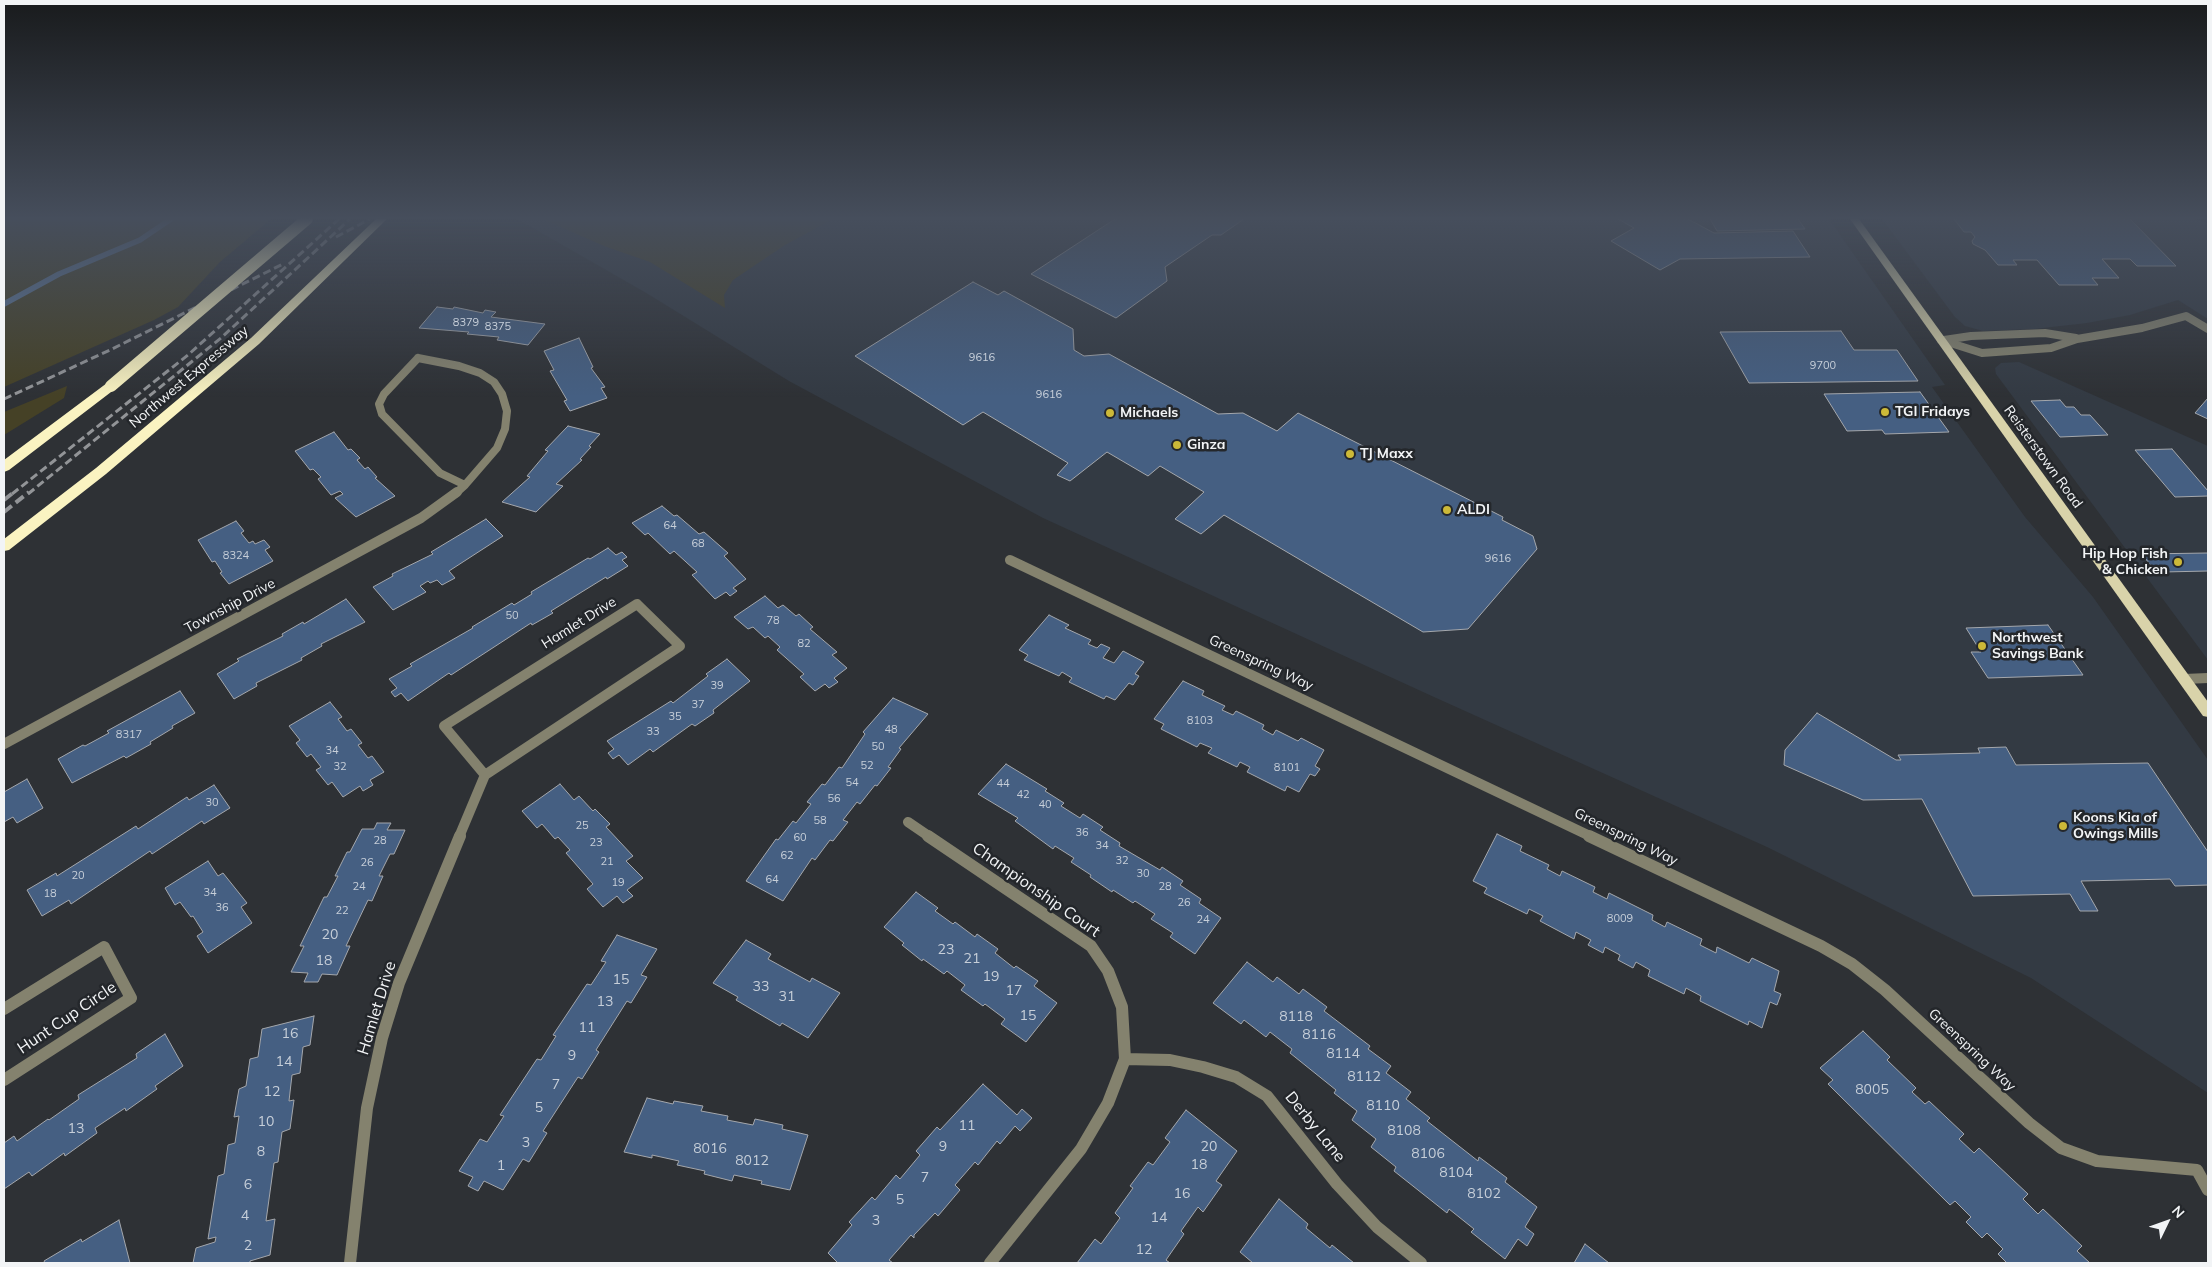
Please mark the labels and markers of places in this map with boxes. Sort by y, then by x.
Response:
place label: TGI Fridays [1895,404,1970,420]
place label: Michaels [1120,405,1178,421]
marker: TGI Fridays [1879,406,1891,418]
marker: Michaels [1104,407,1116,419]
place label: Ginza [1187,437,1225,453]
marker: Ginza [1171,439,1183,451]
place label: TJ Maxx [1360,446,1413,462]
marker: TJ Maxx [1344,448,1356,460]
place label: ALDI [1457,502,1490,518]
marker: ALDI [1441,504,1453,516]
place label: Hip Hop Fish & Chicken [2082,546,2168,578]
marker: Hip Hop Fish & Chicken [2172,556,2184,568]
place label: Northwest Savings Bank [1992,630,2083,662]
marker: Northwest Savings Bank [1976,640,1988,652]
place label: Koons Kia of Owings Mills [2073,810,2158,842]
marker: Koons Kia of Owings Mills [2057,820,2069,832]

